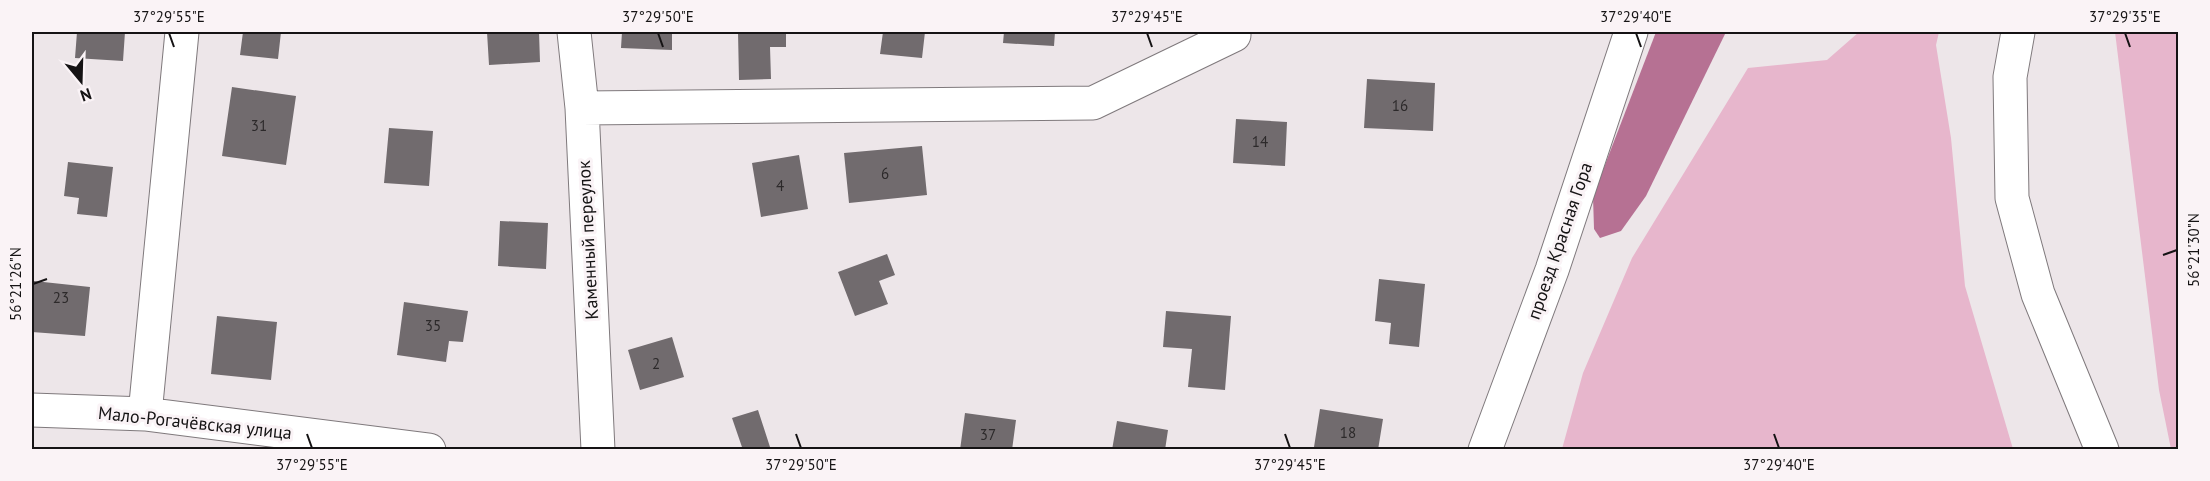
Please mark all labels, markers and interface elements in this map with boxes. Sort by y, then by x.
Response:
text: 37°29'55"E [133,7,205,26]
text: 37°29'50"E [622,7,694,26]
text: 37°29'45"E [1111,7,1183,26]
text: 37°29'40"E [1600,7,1672,26]
text: 37°29'35"E [2089,7,2161,26]
north arrow [51,51,111,111]
text: N [78,84,94,106]
house number: 16 [1392,96,1408,115]
house number: 31 [251,116,267,135]
house number: 14 [1252,132,1268,151]
street label: Каменный переулок [572,159,603,320]
street label: проезд Красная Гора [1522,159,1597,322]
house number: 6 [881,164,889,183]
house number: 4 [776,176,784,195]
text: 56°21'30"N [2184,213,2203,287]
text: 56°21'26"N [6,247,25,321]
house number: 23 [53,288,69,307]
house number: 35 [425,316,441,335]
house number: 2 [652,354,660,373]
street label: Мало-Рогачёвская улица [97,401,293,444]
house number: 18 [1340,423,1356,442]
house number: 37 [980,425,996,444]
text: 37°29'55"E [276,455,348,474]
text: 37°29'50"E [765,455,837,474]
text: 37°29'45"E [1254,455,1326,474]
text: 37°29'40"E [1743,455,1815,474]

